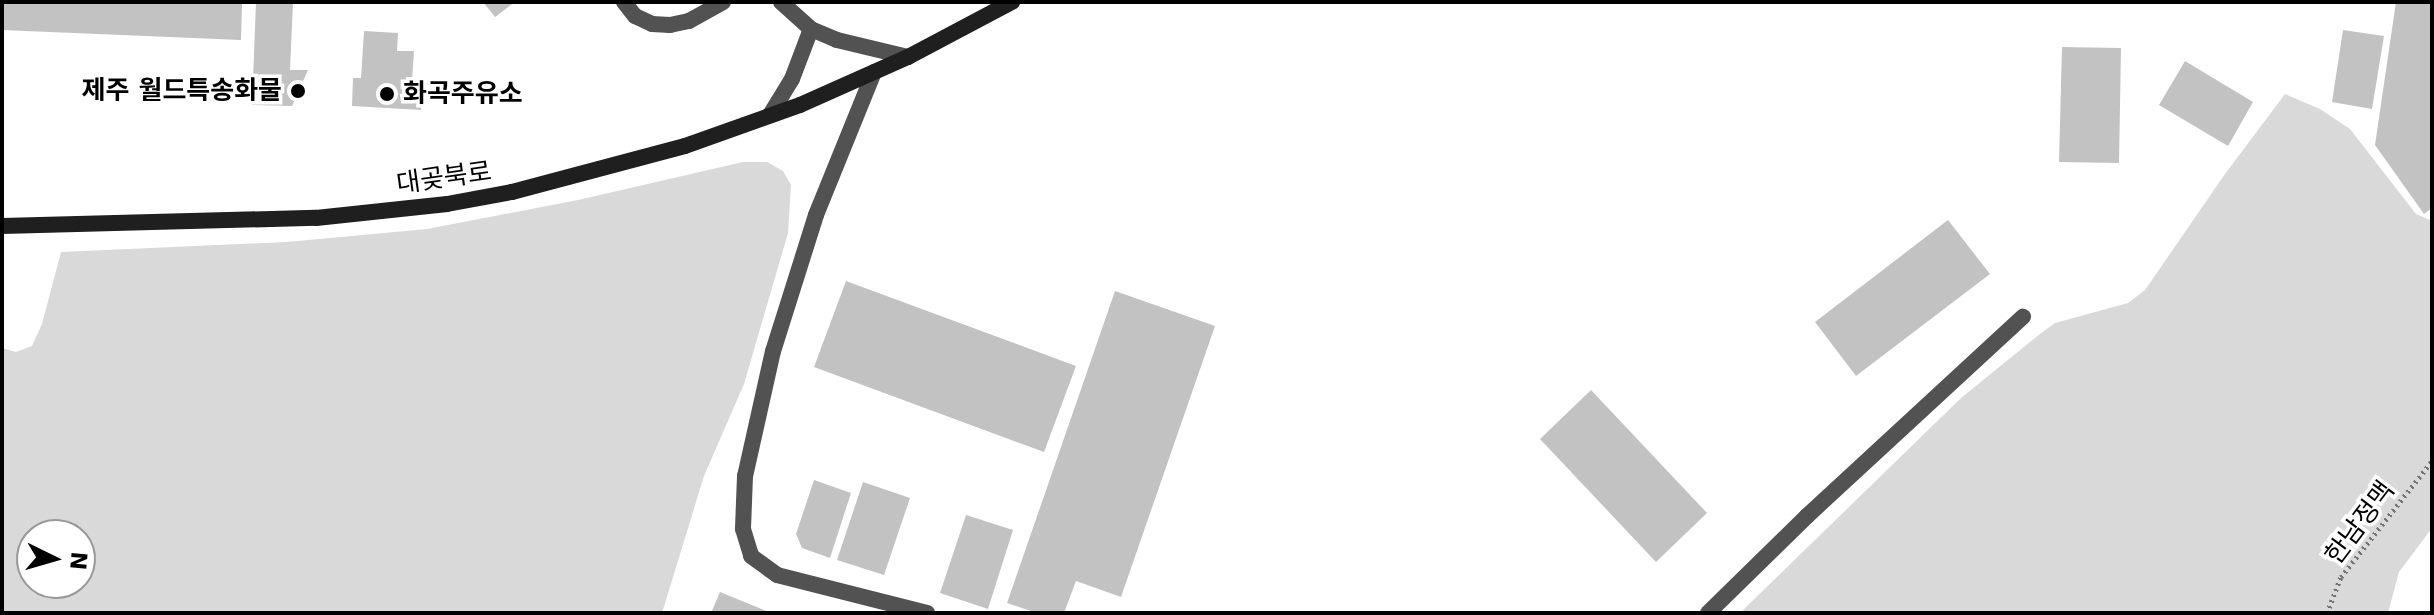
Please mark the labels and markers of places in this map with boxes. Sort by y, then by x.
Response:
place label: 제주 월드특송화물 [82,75,282,107]
place label: 화곡주유소 [403,78,523,110]
marker: 제주 월드특송화물 [289,82,307,100]
marker: 화곡주유소 [378,85,396,103]

